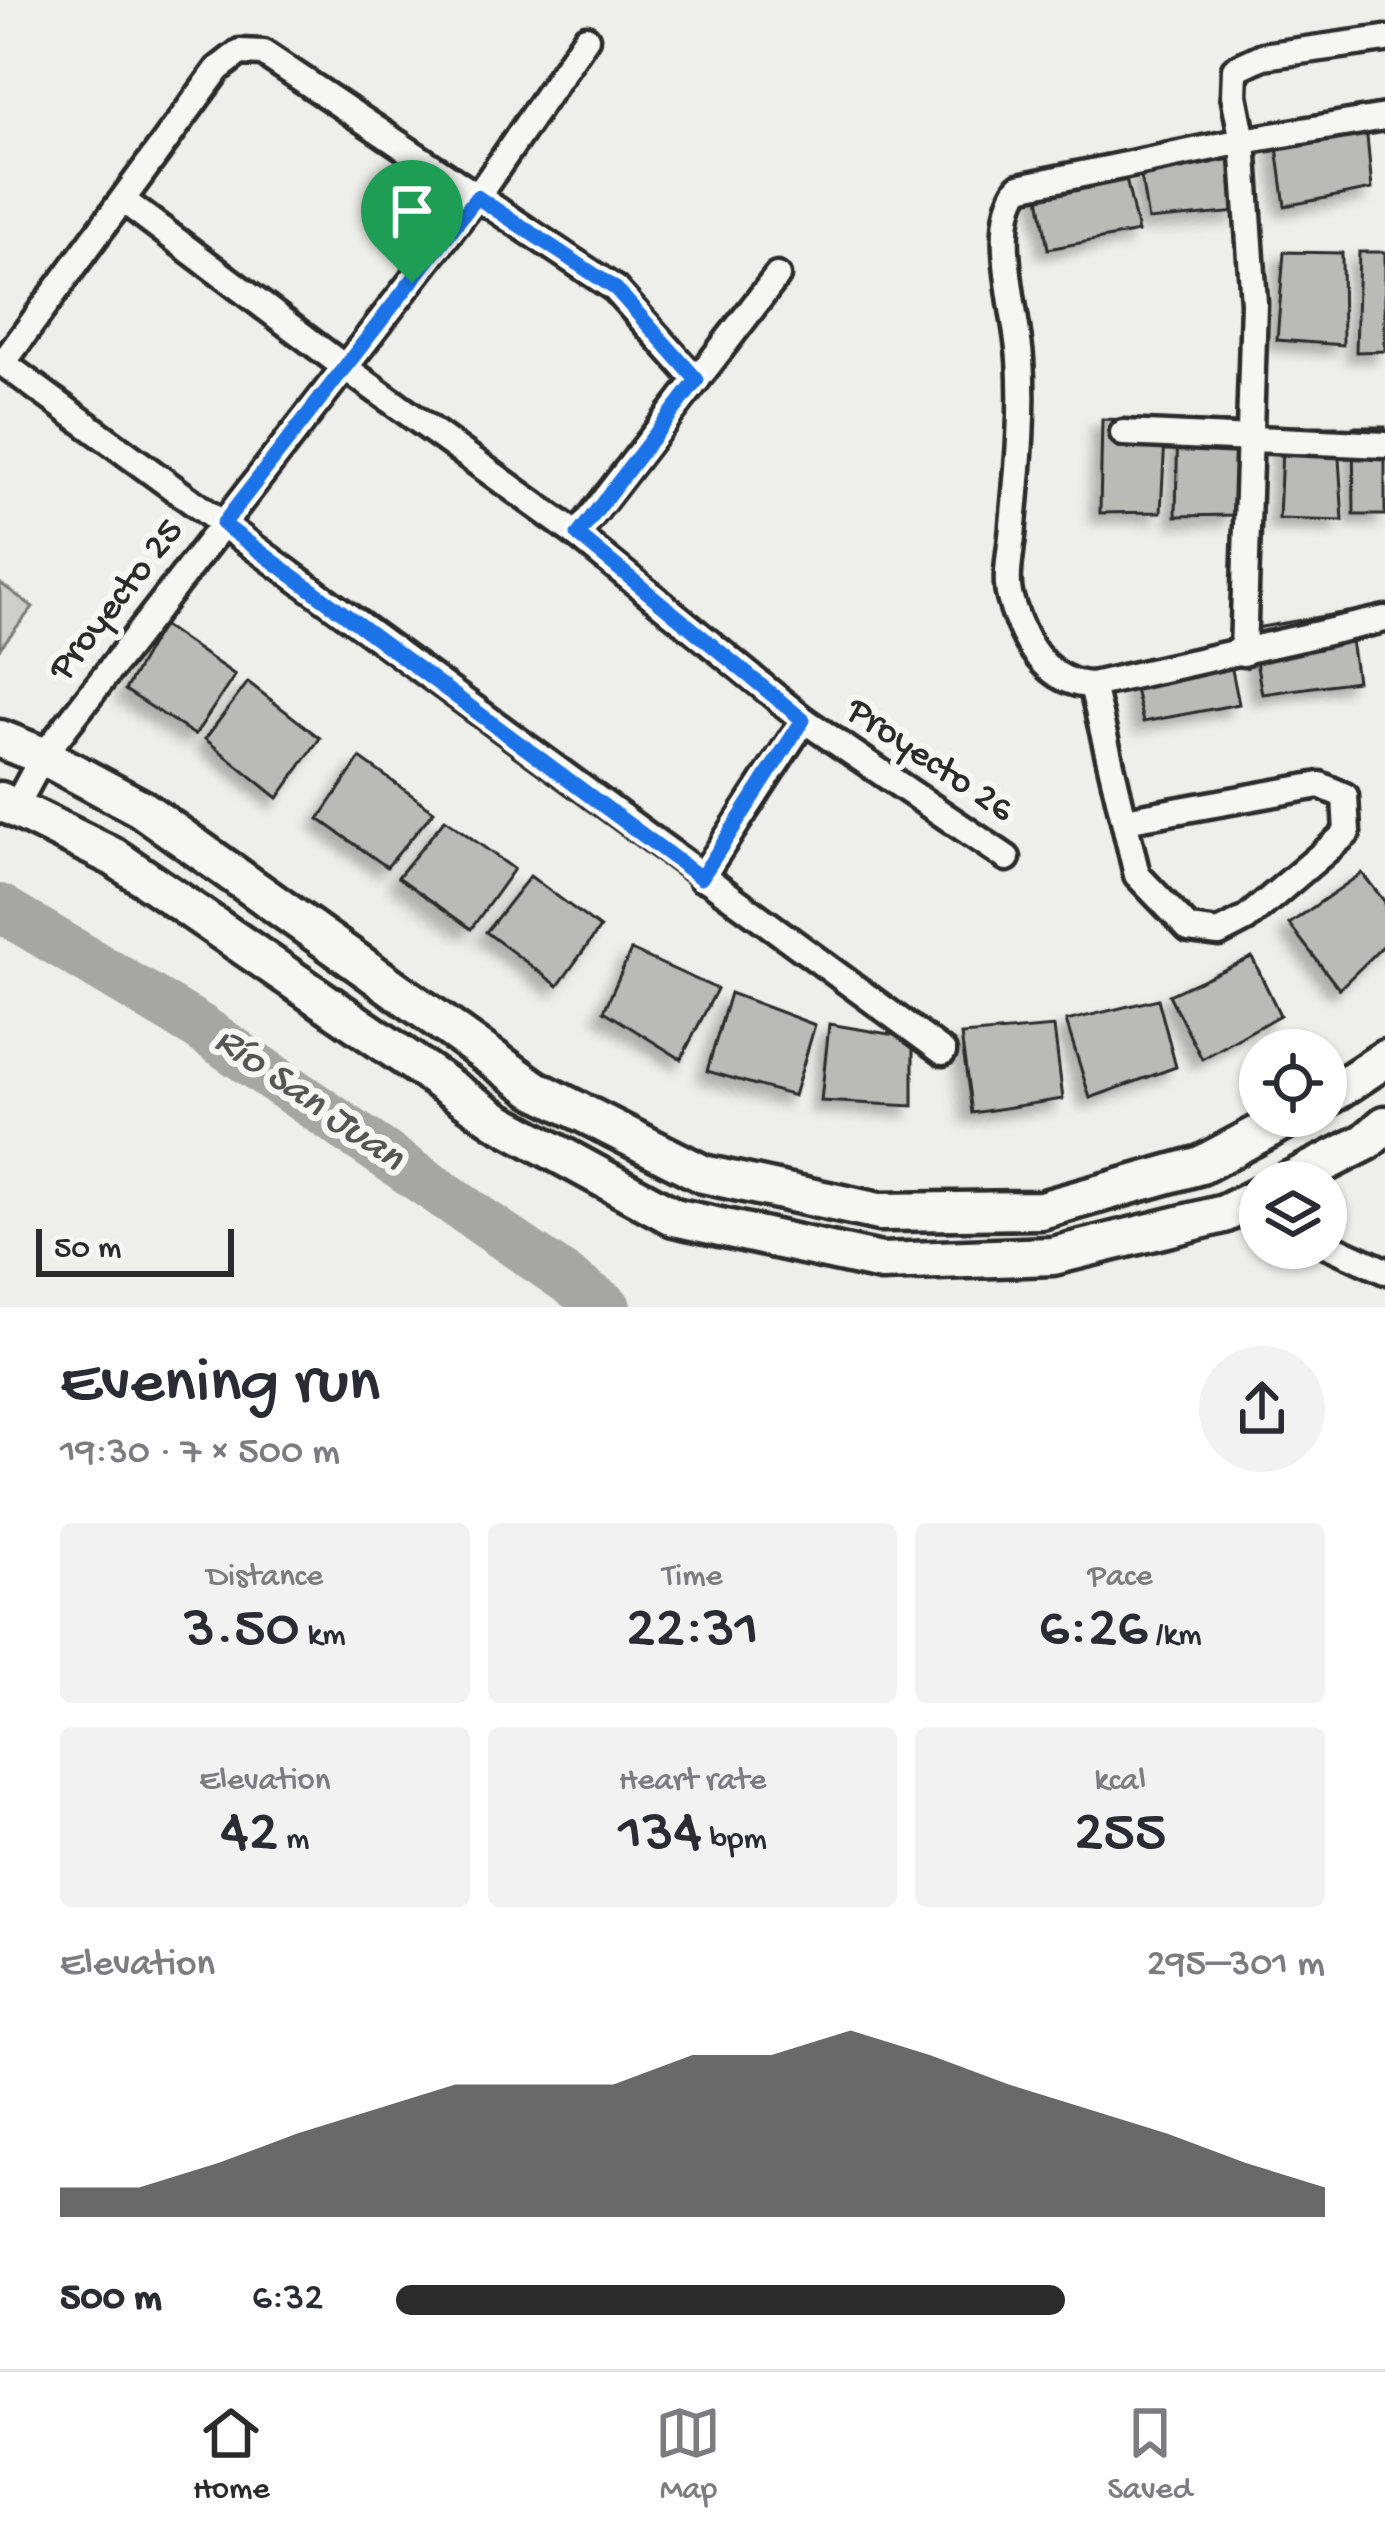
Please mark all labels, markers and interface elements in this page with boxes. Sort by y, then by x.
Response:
pin [361,160,463,283]
icon: arrive [379,178,445,244]
street label: Proyecto 25 [39,511,196,693]
street label: Proyecto 26 [835,688,1022,835]
water label: Río San Juan [204,1018,413,1185]
map controls [1239,1029,1347,1269]
button: locate [1239,1029,1347,1137]
button: layers [1239,1161,1347,1269]
scale bar [36,1223,234,1276]
text: 50 m [54,1231,121,1269]
button: share [1199,1346,1325,1472]
text: Evening run [60,1347,380,1425]
text: 19:30 · 7 × 500 m [60,1431,340,1477]
text: Distance [207,1559,323,1597]
text: Time [662,1559,723,1597]
text: Pace [1088,1559,1153,1597]
text: 3.50 [184,1597,300,1667]
text: 22:31 [626,1597,759,1667]
text: 6:26 [1039,1597,1148,1667]
text: km [300,1618,346,1656]
text: /km [1148,1618,1202,1656]
text: Elevation [199,1763,330,1801]
text: Heart rate [619,1763,766,1801]
text: kcal [1094,1763,1146,1801]
text: 42 [220,1801,278,1871]
text: 134 [618,1801,702,1871]
text: 255 [1074,1801,1166,1871]
text: m [278,1822,309,1860]
text: bpm [702,1822,767,1860]
text: Elevation [60,1943,215,1989]
text: 295–301 m [1147,1943,1325,1989]
text: 500 m [60,2277,162,2323]
text: 6:32 [252,2277,323,2323]
tab: Home [193,2400,269,2510]
tab: Map [655,2400,721,2510]
tab: Saved [1107,2400,1192,2510]

